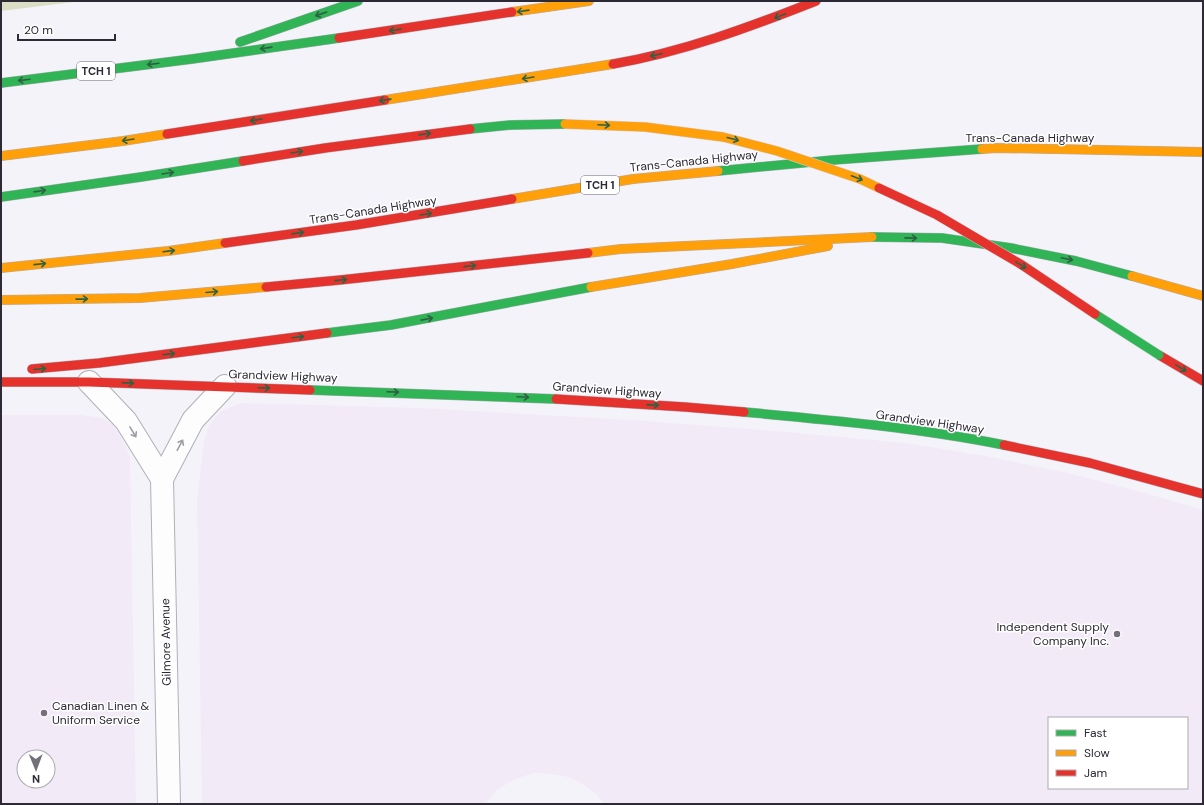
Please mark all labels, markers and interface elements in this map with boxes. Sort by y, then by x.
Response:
one-way arrow [517,7,530,15]
one-way arrow [315,11,328,18]
one-way arrow [774,12,786,20]
scale bar [18,16,115,42]
text: 20 m [24,22,53,38]
one-way arrow [388,26,401,34]
one-way arrow [260,44,273,52]
one-way arrow [650,51,663,59]
one-way arrow [147,60,160,68]
road number: TCH 1 [77,62,115,80]
one-way arrow [522,74,535,82]
one-way arrow [18,76,31,84]
one-way arrow [379,96,392,104]
one-way arrow [250,116,263,124]
one-way arrow [597,122,610,129]
one-way arrow [418,130,431,138]
street label: Trans-Canada Highway [966,130,1095,146]
one-way arrow [122,136,135,144]
one-way arrow [726,136,739,144]
street label: Trans-Canada Highway [629,146,759,176]
one-way arrow [290,148,303,156]
one-way arrow [161,169,174,177]
one-way arrow [851,175,863,183]
road number: TCH 1 [581,176,619,194]
one-way arrow [33,187,46,195]
street label: Trans-Canada Highway [308,192,438,228]
one-way arrow [420,209,433,217]
one-way arrow [291,229,304,237]
one-way arrow [904,234,917,242]
one-way arrow [162,247,175,255]
one-way arrow [1060,256,1073,264]
one-way arrow [33,260,46,268]
one-way arrow [1015,261,1026,269]
one-way arrow [463,262,476,269]
one-way arrow [334,276,347,284]
one-way arrow [205,288,218,295]
one-way arrow [75,295,88,303]
one-way arrow [420,314,433,322]
one-way arrow [291,334,304,341]
one-way arrow [162,350,175,358]
one-way arrow [1175,364,1187,372]
one-way arrow [33,365,46,372]
street label: Grandview Highway [228,366,338,386]
street label: Grandview Highway [552,378,662,402]
one-way arrow [121,379,134,387]
one-way arrow [257,384,270,391]
one-way arrow [386,389,399,396]
one-way arrow [516,394,529,401]
one-way arrow [646,402,659,409]
street label: Grandview Highway [875,406,986,438]
one-way arrow [130,426,138,438]
one-way arrow [177,439,184,451]
street label: Gilmore Avenue [157,598,175,686]
place label: Independent Supply Company Inc. [996,619,1109,649]
marker: Independent Supply Company Inc. [1112,629,1122,639]
place label: Canadian Linen & Uniform Service [52,698,150,728]
marker: Canadian Linen & Uniform Service [39,708,49,718]
legend [1048,717,1188,789]
text: Fast [1084,725,1107,741]
text: Slow [1084,745,1110,761]
north arrow [16,749,56,789]
text: Jam [1084,765,1107,781]
text: N [32,772,40,786]

